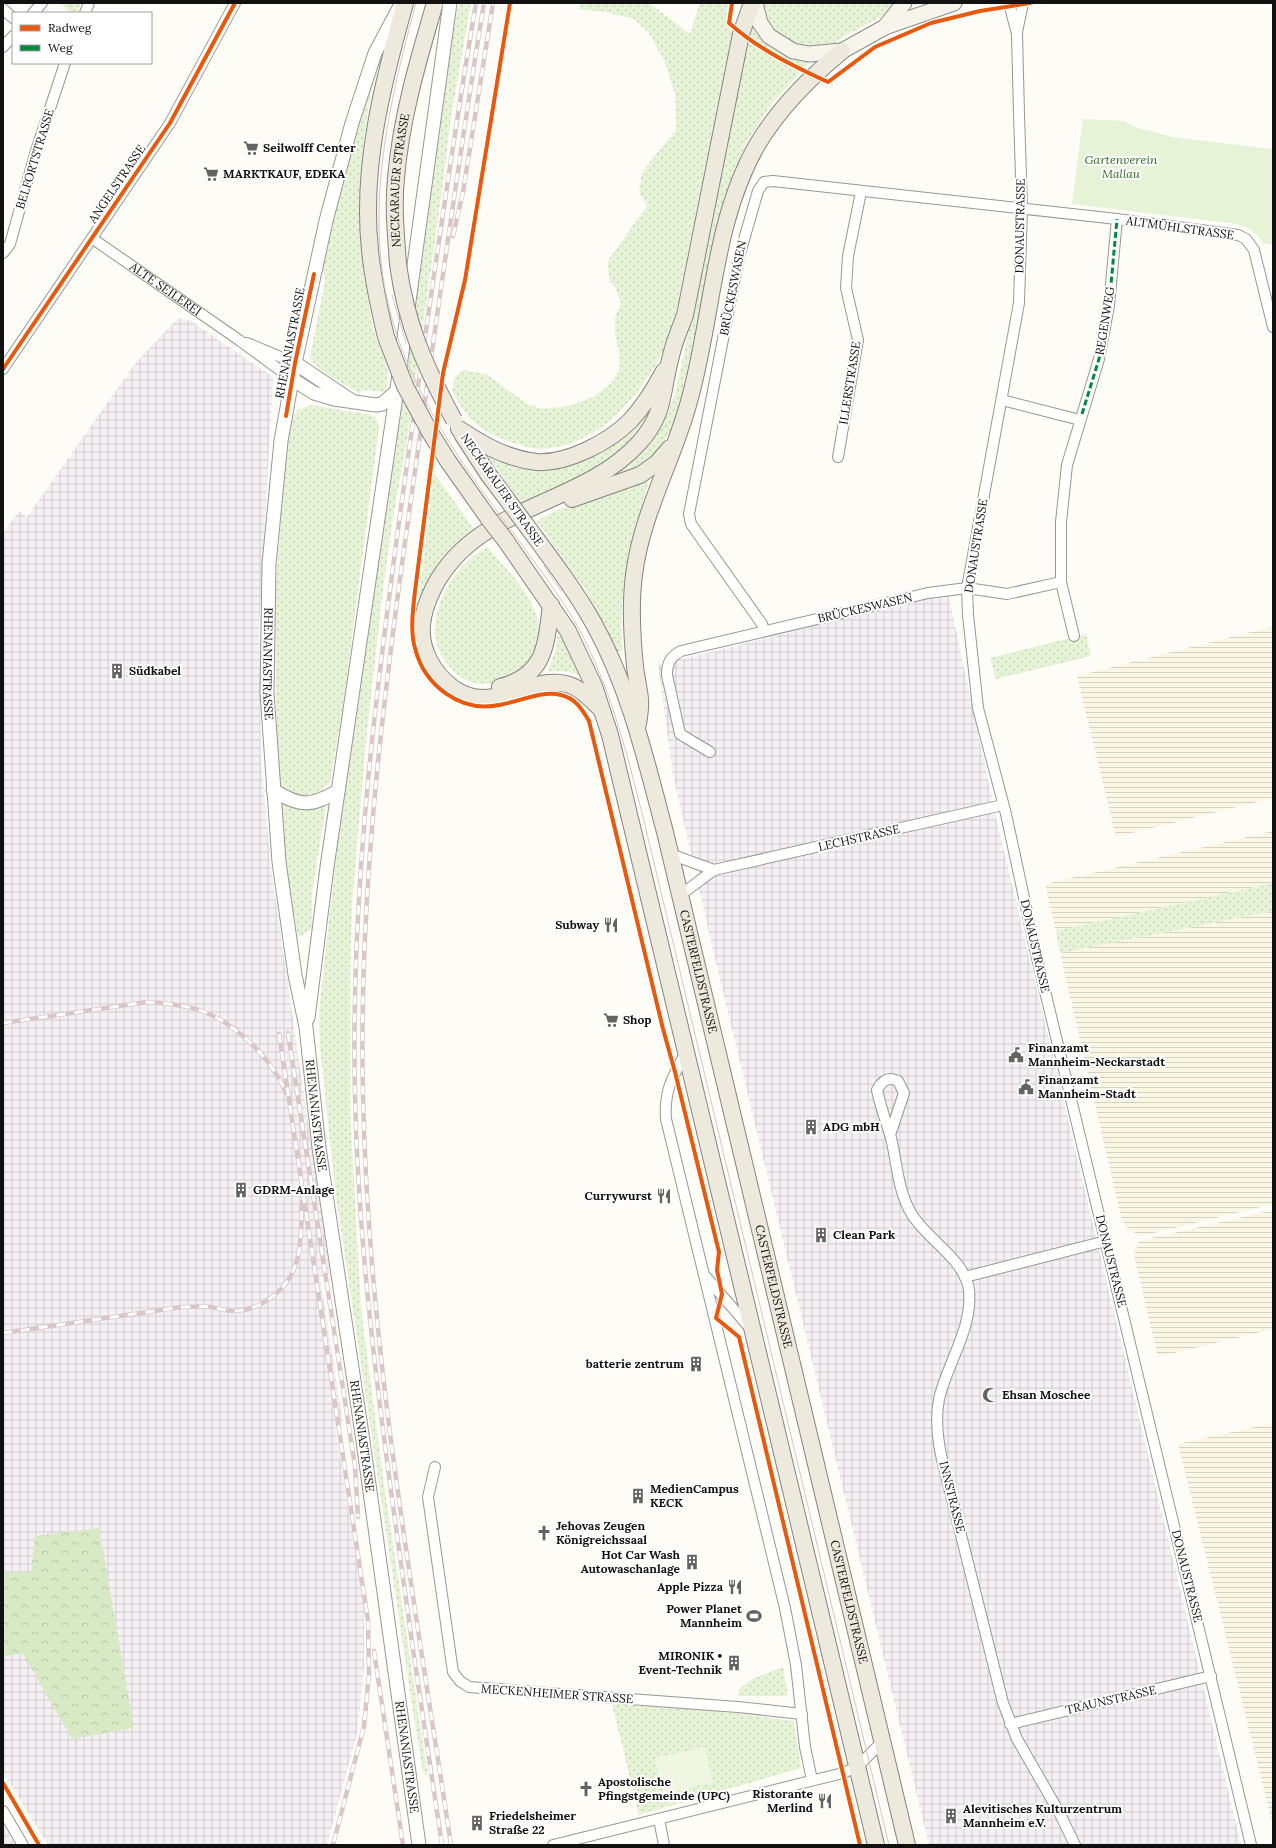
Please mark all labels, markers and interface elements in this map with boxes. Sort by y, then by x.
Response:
legend [12,12,152,64]
text: Radweg [48,20,92,35]
text: Weg [48,40,73,55]
street label: BELFORTSTRASSE [12,107,57,211]
street label: NECKARAUER STRASSE [387,112,412,248]
supermarket icon: Seilwolff Center [242,139,260,157]
place label: Seilwolff Center [263,140,356,155]
street label: ANGELSTRASSE [84,142,148,227]
park label: Gartenverein Mallau [1085,152,1158,181]
supermarket icon: MARKTKAUF, EDEKA [202,165,220,183]
place label: MARKTKAUF, EDEKA [223,166,345,181]
street label: DONAUSTRASSE [1011,178,1028,274]
street label: ALTMÜHLSTRASSE [1124,212,1235,243]
street label: BRÜCKESWASEN [716,239,749,337]
street label: ALTE SEILEREI [126,258,204,319]
street label: RHENANIASTRASSE [271,286,308,400]
street label: REGENWEG [1092,286,1117,356]
street label: ILLERSTRASSE [836,340,863,426]
street label: NECKARAUER STRASSE [458,430,547,549]
street label: DONAUSTRASSE [961,498,990,594]
street label: BRÜCKESWASEN [816,589,914,626]
street label: RHENANIASTRASSE [260,607,277,721]
building icon: Südkabel [108,662,126,680]
place label: Südkabel [129,663,181,678]
street label: LECHSTRASSE [817,821,901,854]
street label: DONAUSTRASSE [1017,898,1053,994]
street label: CASTERFELDSTRASSE [677,908,721,1035]
restaurant icon: Subway [602,916,620,934]
place label: Subway [555,917,599,932]
supermarket icon: Shop [602,1011,620,1029]
place label: Shop [623,1012,652,1027]
place label: Finanzamt Mannheim-Neckarstadt [1028,1040,1166,1069]
public building icon: Finanzamt Mannheim-Neckarstadt [1007,1046,1025,1064]
street label: RHENANIASTRASSE [303,1058,330,1173]
place label: Finanzamt Mannheim-Stadt [1038,1072,1137,1101]
public building icon: Finanzamt Mannheim-Stadt [1017,1078,1035,1096]
building icon: ADG mbH [802,1118,820,1136]
place label: ADG mbH [823,1119,880,1134]
building icon: GDRM-Anlage [232,1181,250,1199]
place label: GDRM-Anlage [253,1182,335,1197]
restaurant icon: Currywurst [655,1187,673,1205]
place label: Currywurst [584,1188,653,1203]
street label: DONAUSTRASSE [1093,1213,1130,1309]
street label: CASTERFELDSTRASSE [752,1223,796,1350]
building icon: Clean Park [812,1226,830,1244]
place label: Clean Park [833,1227,895,1242]
building icon: batterie zentrum [687,1355,705,1373]
place label: batterie zentrum [585,1356,684,1371]
street label: RHENANIASTRASSE [347,1379,378,1493]
mosque icon: Ehsan Moschee [981,1386,999,1404]
place label: Ehsan Moschee [1002,1387,1091,1402]
street label: INNSTRASSE [936,1459,969,1534]
place label: MedienCampus KECK [650,1481,739,1510]
building icon: MedienCampus KECK [629,1487,647,1505]
place label: Jehovas Zeugen Königreichssaal [556,1518,647,1547]
church icon: Jehovas Zeugen Königreichssaal [535,1524,553,1542]
street label: DONAUSTRASSE [1169,1528,1206,1624]
street label: CASTERFELDSTRASSE [827,1538,871,1665]
place label: Hot Car Wash Autowaschanlage [581,1547,681,1576]
building icon: Hot Car Wash Autowaschanlage [683,1553,701,1571]
restaurant icon: Apple Pizza [726,1578,744,1596]
place label: Apple Pizza [657,1579,724,1594]
place label: Power Planet Mannheim [666,1601,743,1630]
sports icon: Power Planet Mannheim [745,1607,763,1625]
place label: MIRONIK • Event-Technik [639,1648,722,1677]
building icon: MIRONIK • Event-Technik [725,1654,743,1672]
street label: MECKENHEIMER STRASSE [480,1681,634,1706]
street label: TRAUNSTRASSE [1064,1682,1158,1717]
street label: RHENANIASTRASSE [392,1700,422,1814]
place label: Apostolische Pfingstgemeinde (UPC) [598,1774,730,1804]
church icon: Apostolische Pfingstgemeinde (UPC) [577,1780,595,1798]
place label: Ristorante Merlind [752,1786,814,1815]
restaurant icon: Ristorante Merlind [816,1792,834,1810]
place label: Alevitisches Kulturzentrum Mannheim e.V. [963,1801,1122,1830]
building icon: Alevitisches Kulturzentrum Mannheim e.V. [942,1807,960,1825]
place label: Friedelsheimer Straße 22 [489,1808,576,1837]
building icon: Friedelsheimer Straße 22 [468,1814,486,1832]

